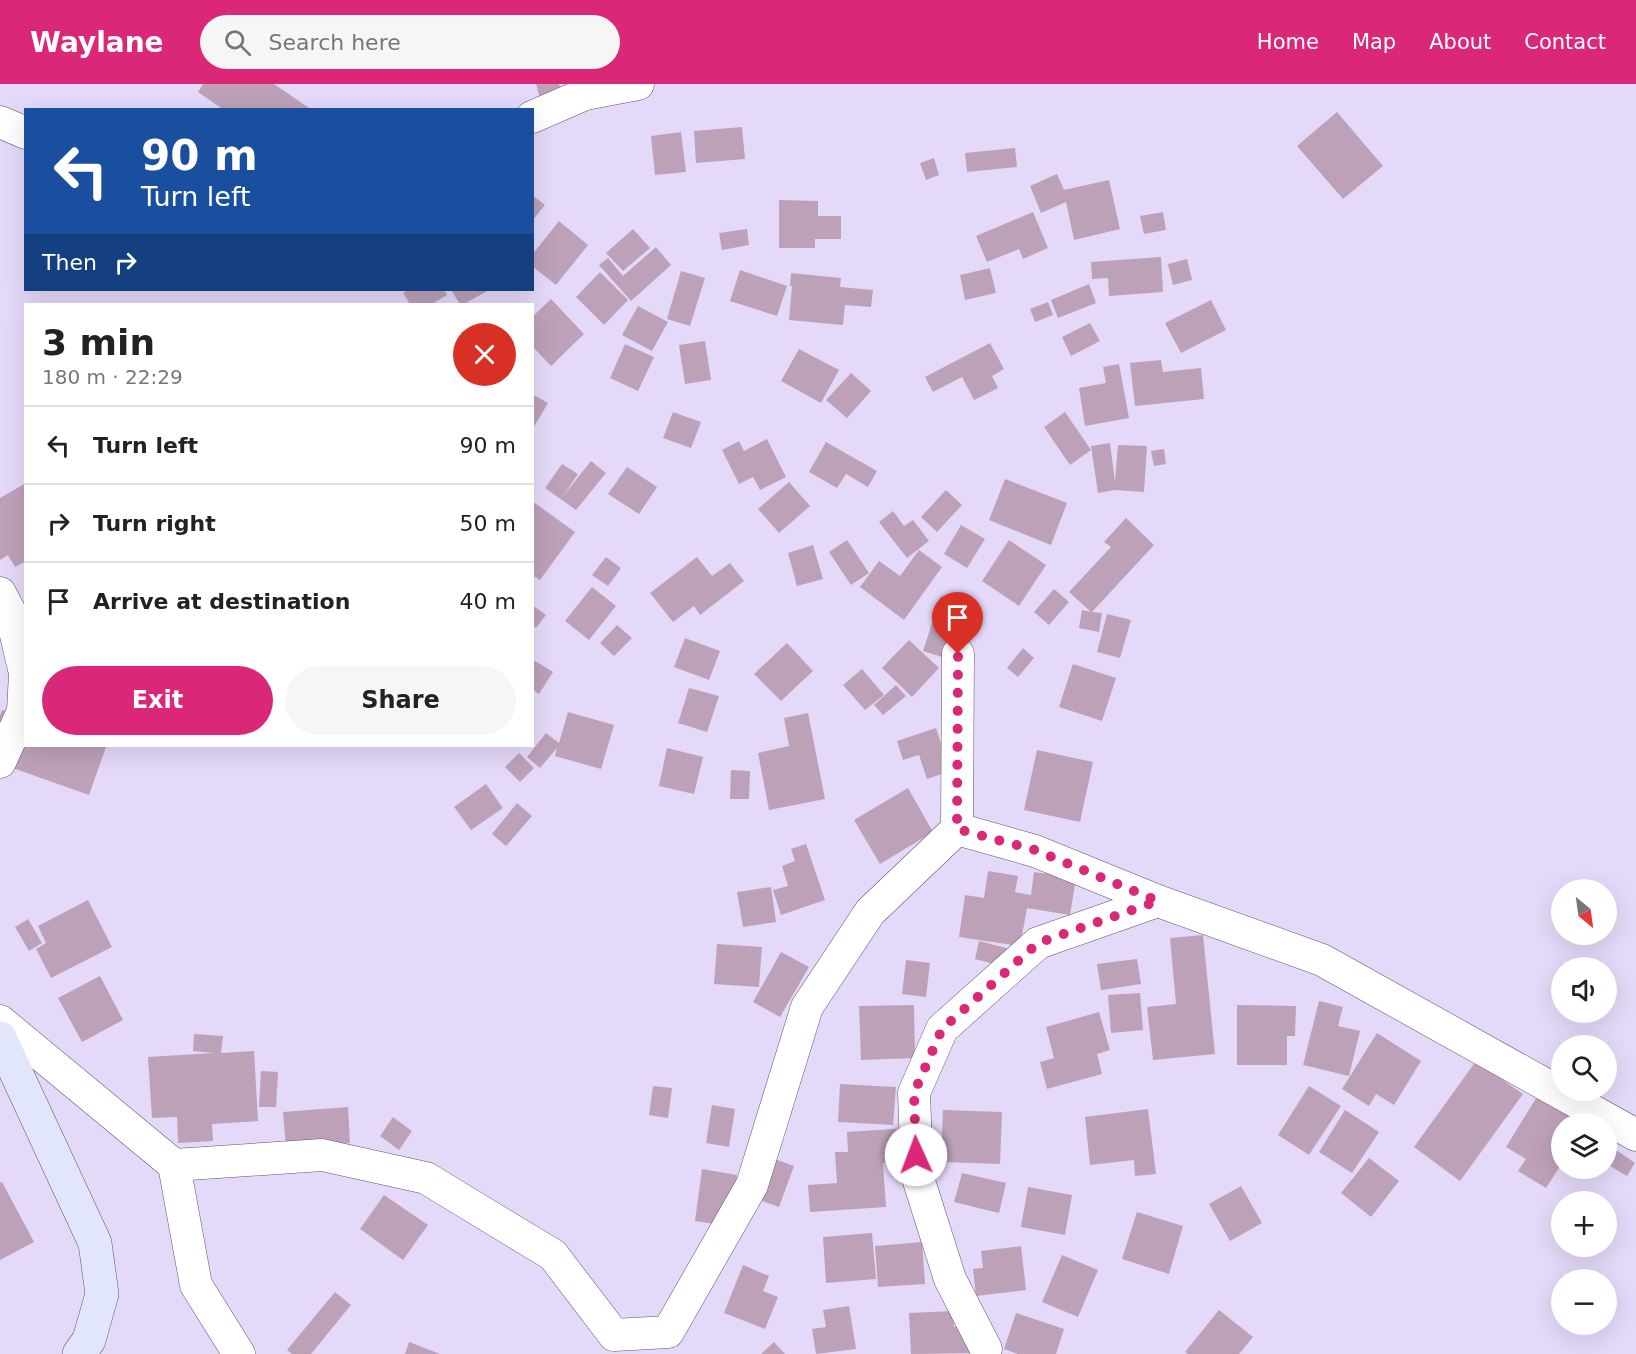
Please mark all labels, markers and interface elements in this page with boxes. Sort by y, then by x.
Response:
search box [200,15,620,69]
text: Waylane [30,26,164,59]
icon: search [221,26,254,59]
text: Search here [269,30,401,55]
text: Home [1257,30,1319,54]
text: Map [1352,30,1396,54]
text: About [1429,30,1491,54]
text: Contact [1524,30,1606,54]
text: 90 m [141,131,258,180]
icon: left [42,132,120,210]
text: Turn left [141,181,251,212]
icon: right [109,246,142,279]
text: Then [42,250,97,275]
text: 3 min [42,322,155,363]
button: close [453,323,516,386]
text: 180 m · 22:29 [42,365,183,389]
icon: left [42,429,75,462]
text: Turn left [93,433,198,458]
text: 90 m [460,433,516,458]
icon: right [42,507,75,540]
text: Turn right [93,511,216,536]
text: 50 m [460,511,516,536]
icon: arrive [42,585,75,618]
text: Arrive at destination [93,589,350,614]
text: 40 m [460,589,516,614]
pin [932,592,983,654]
icon: arrive [941,601,974,634]
button: Exit [42,666,273,735]
button: Share [285,666,516,735]
north arrow [1551,879,1617,945]
map controls [1551,879,1617,1335]
button: sound [1551,957,1617,1023]
button: search [1551,1035,1617,1101]
button: layers [1551,1113,1617,1179]
position arrow [884,1123,948,1187]
button: + [1551,1191,1617,1257]
button: − [1551,1269,1617,1335]

